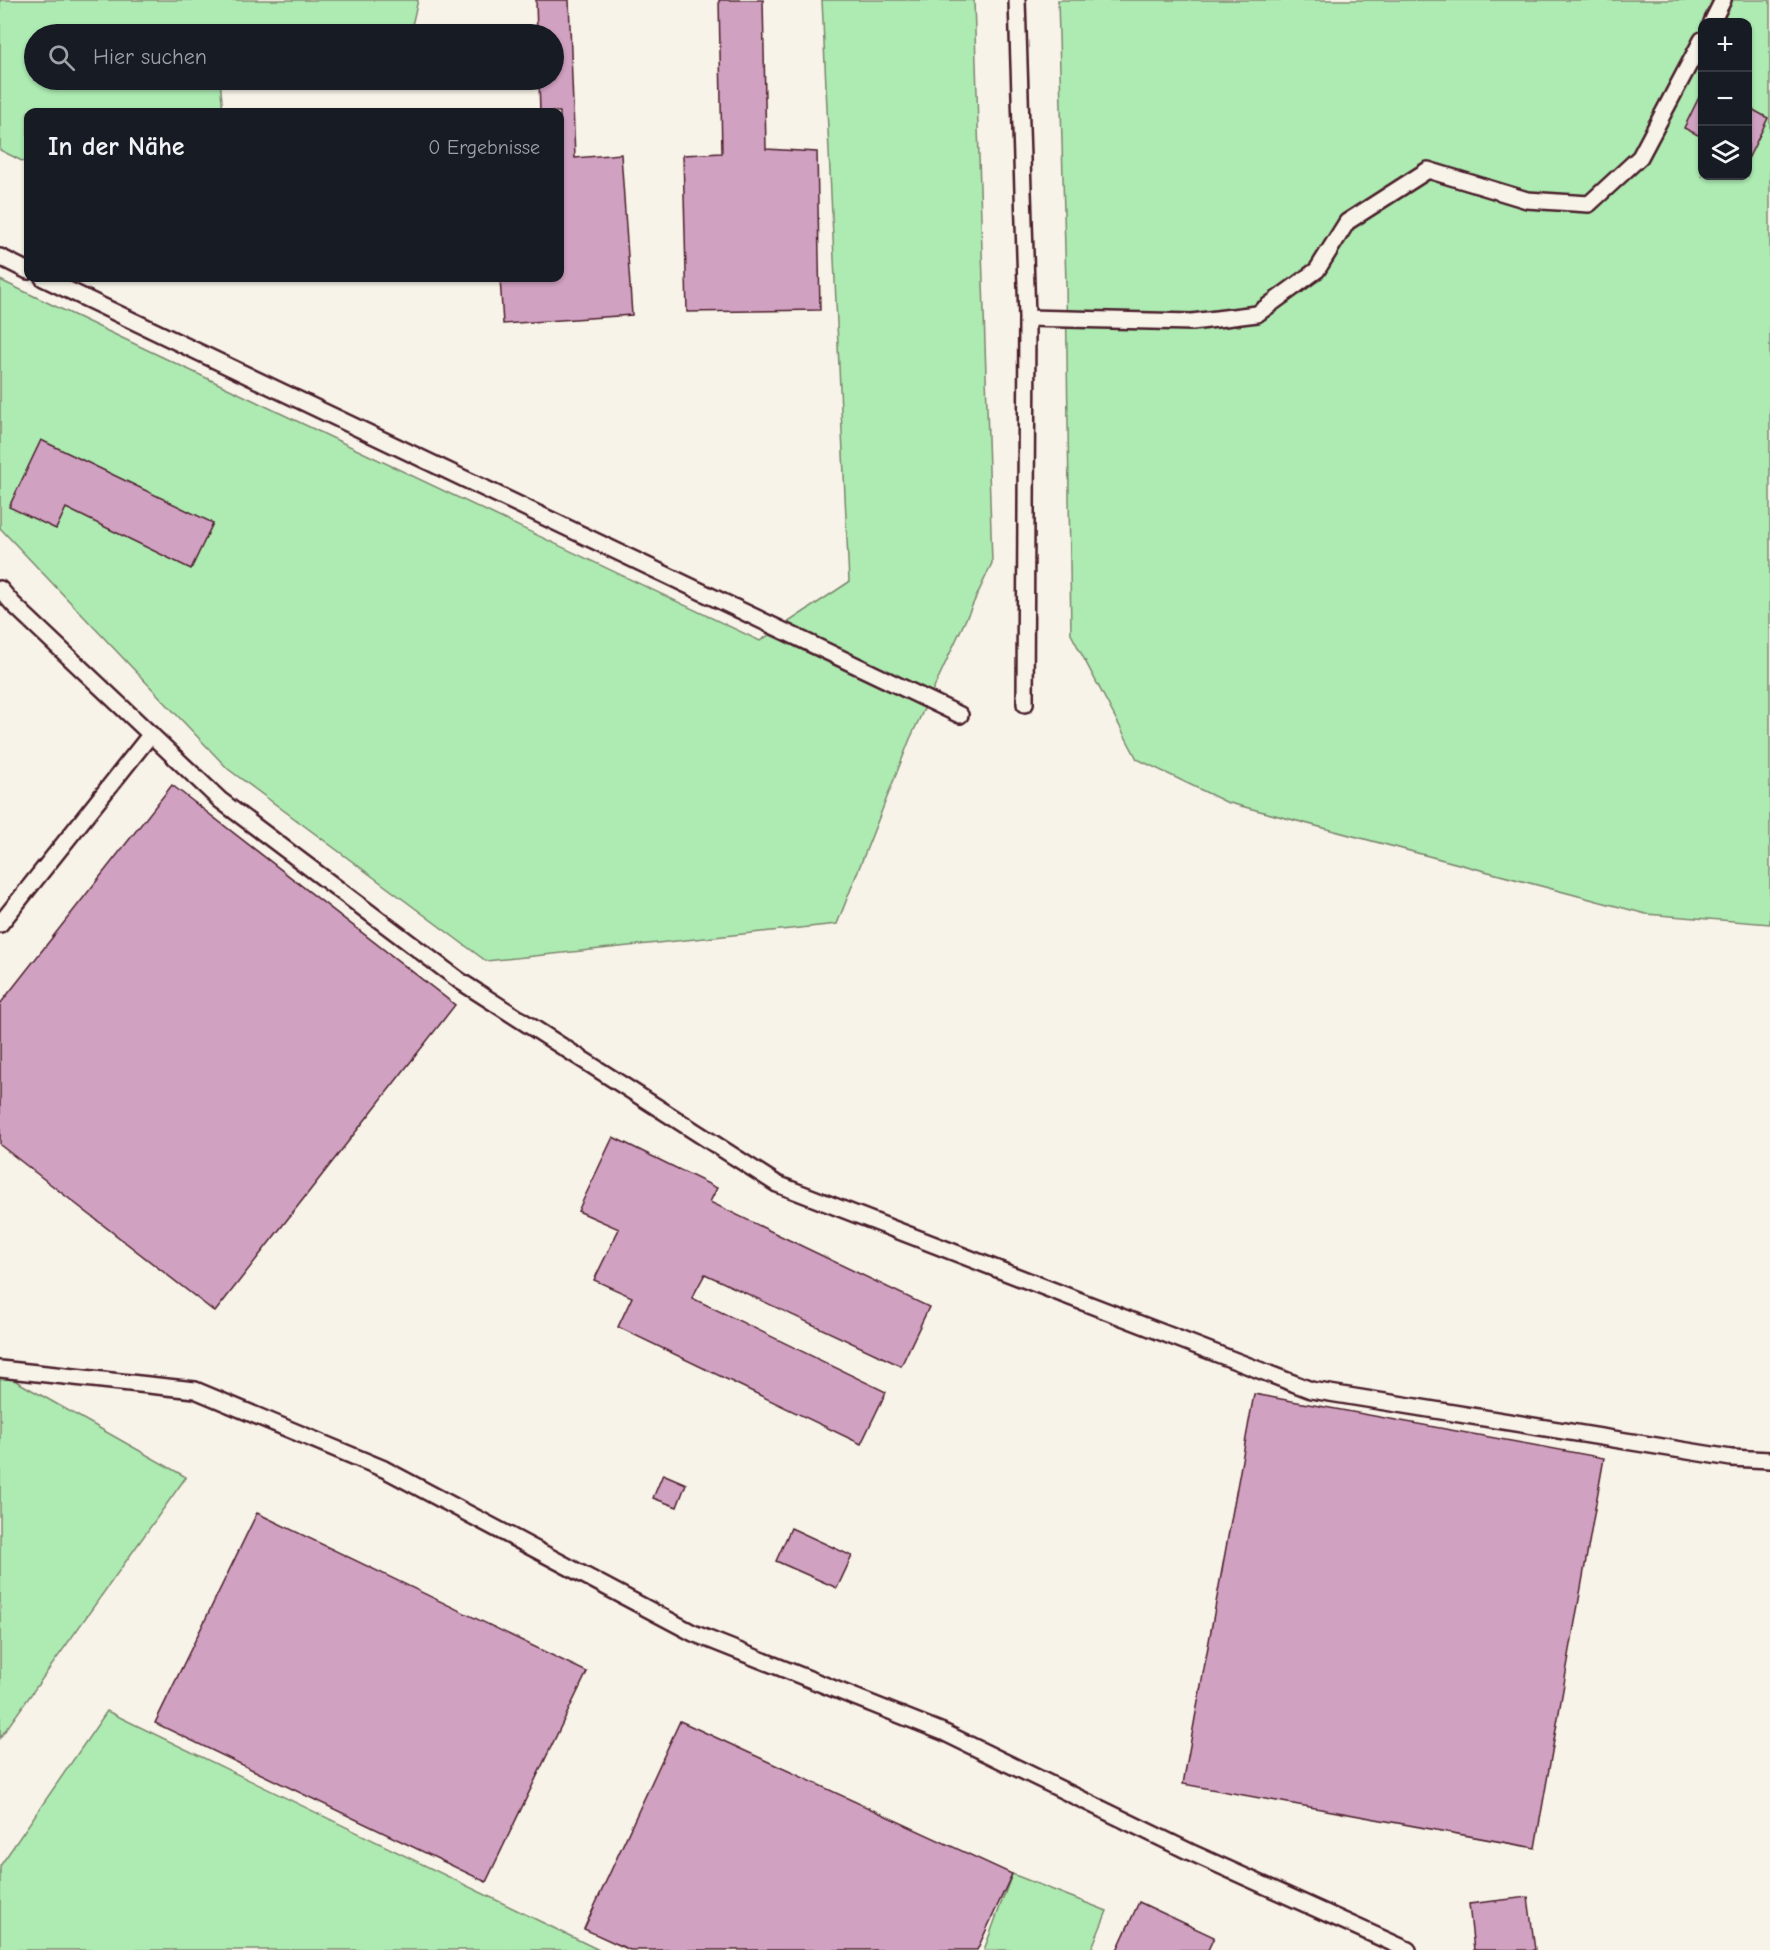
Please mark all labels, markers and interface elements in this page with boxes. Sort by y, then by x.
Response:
map controls [1698,18,1752,180]
button: + [1698,18,1752,72]
search box [24,24,564,90]
icon: search [45,41,78,74]
text: Hier suchen [93,44,207,70]
button: − [1698,72,1752,126]
button: layers [1698,126,1752,180]
text: In der Nähe [48,132,185,162]
text: 0 Ergebnisse [428,136,540,159]

